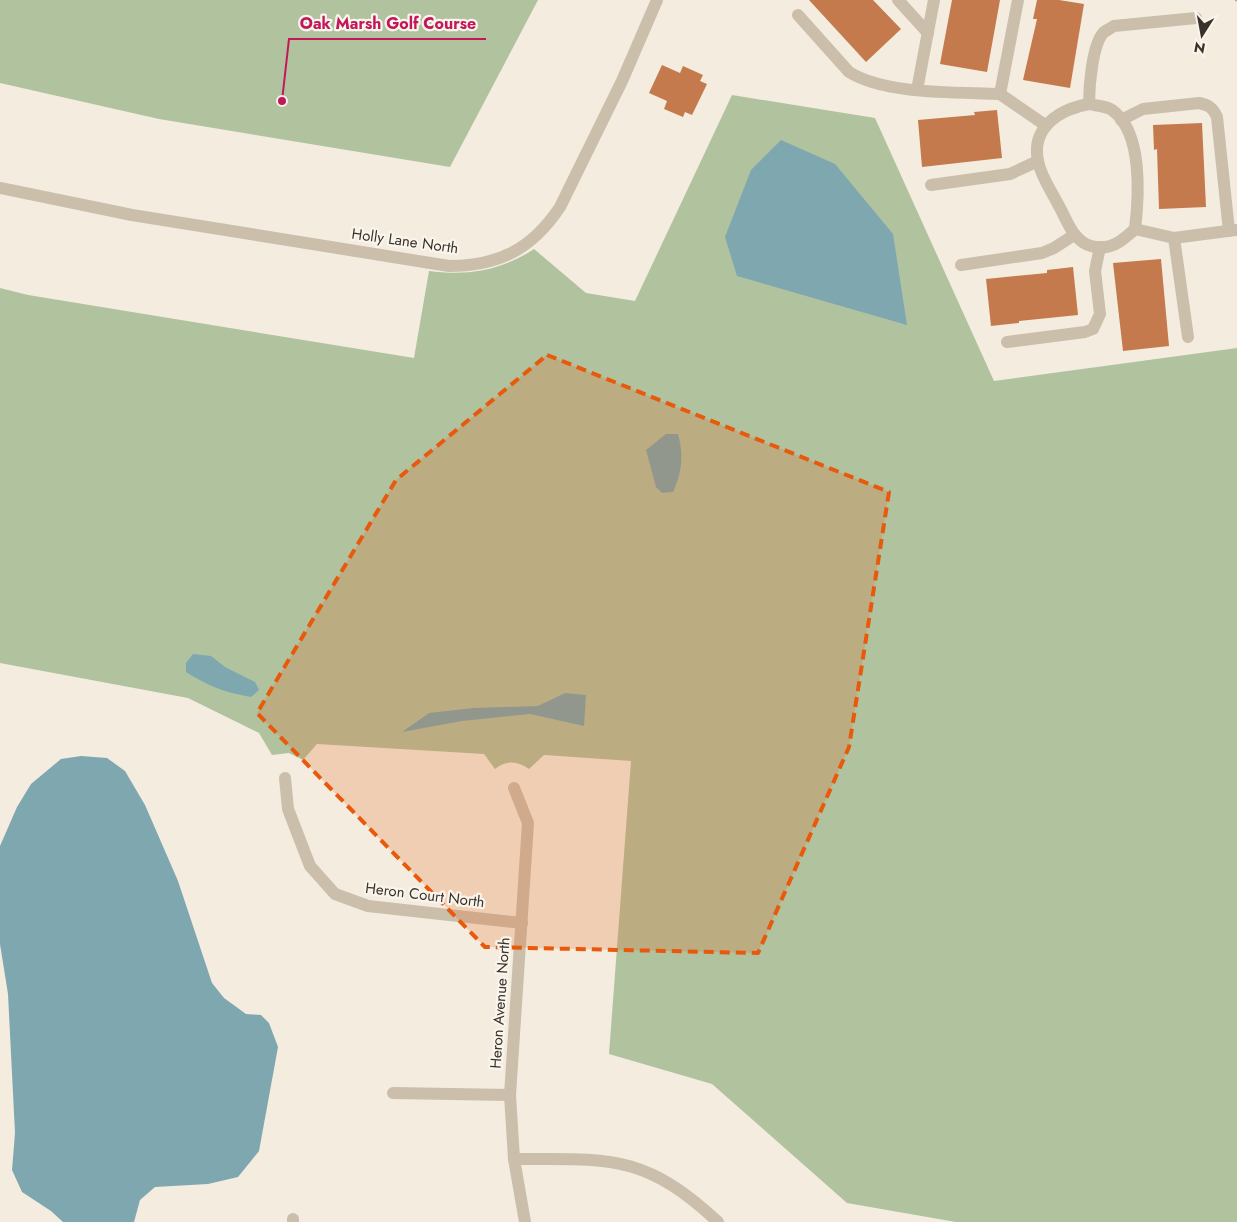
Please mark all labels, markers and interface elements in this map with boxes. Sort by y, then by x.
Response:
callout: Oak Marsh Golf Course [289,8,486,39]
north arrow [1177,10,1227,60]
text: Oak Marsh Golf Course [300,12,476,35]
text: N [1192,37,1207,59]
street label: Holly Lane North [350,223,460,259]
street label: Heron Court North [364,877,486,913]
street label: Heron Avenue North [484,937,516,1069]

